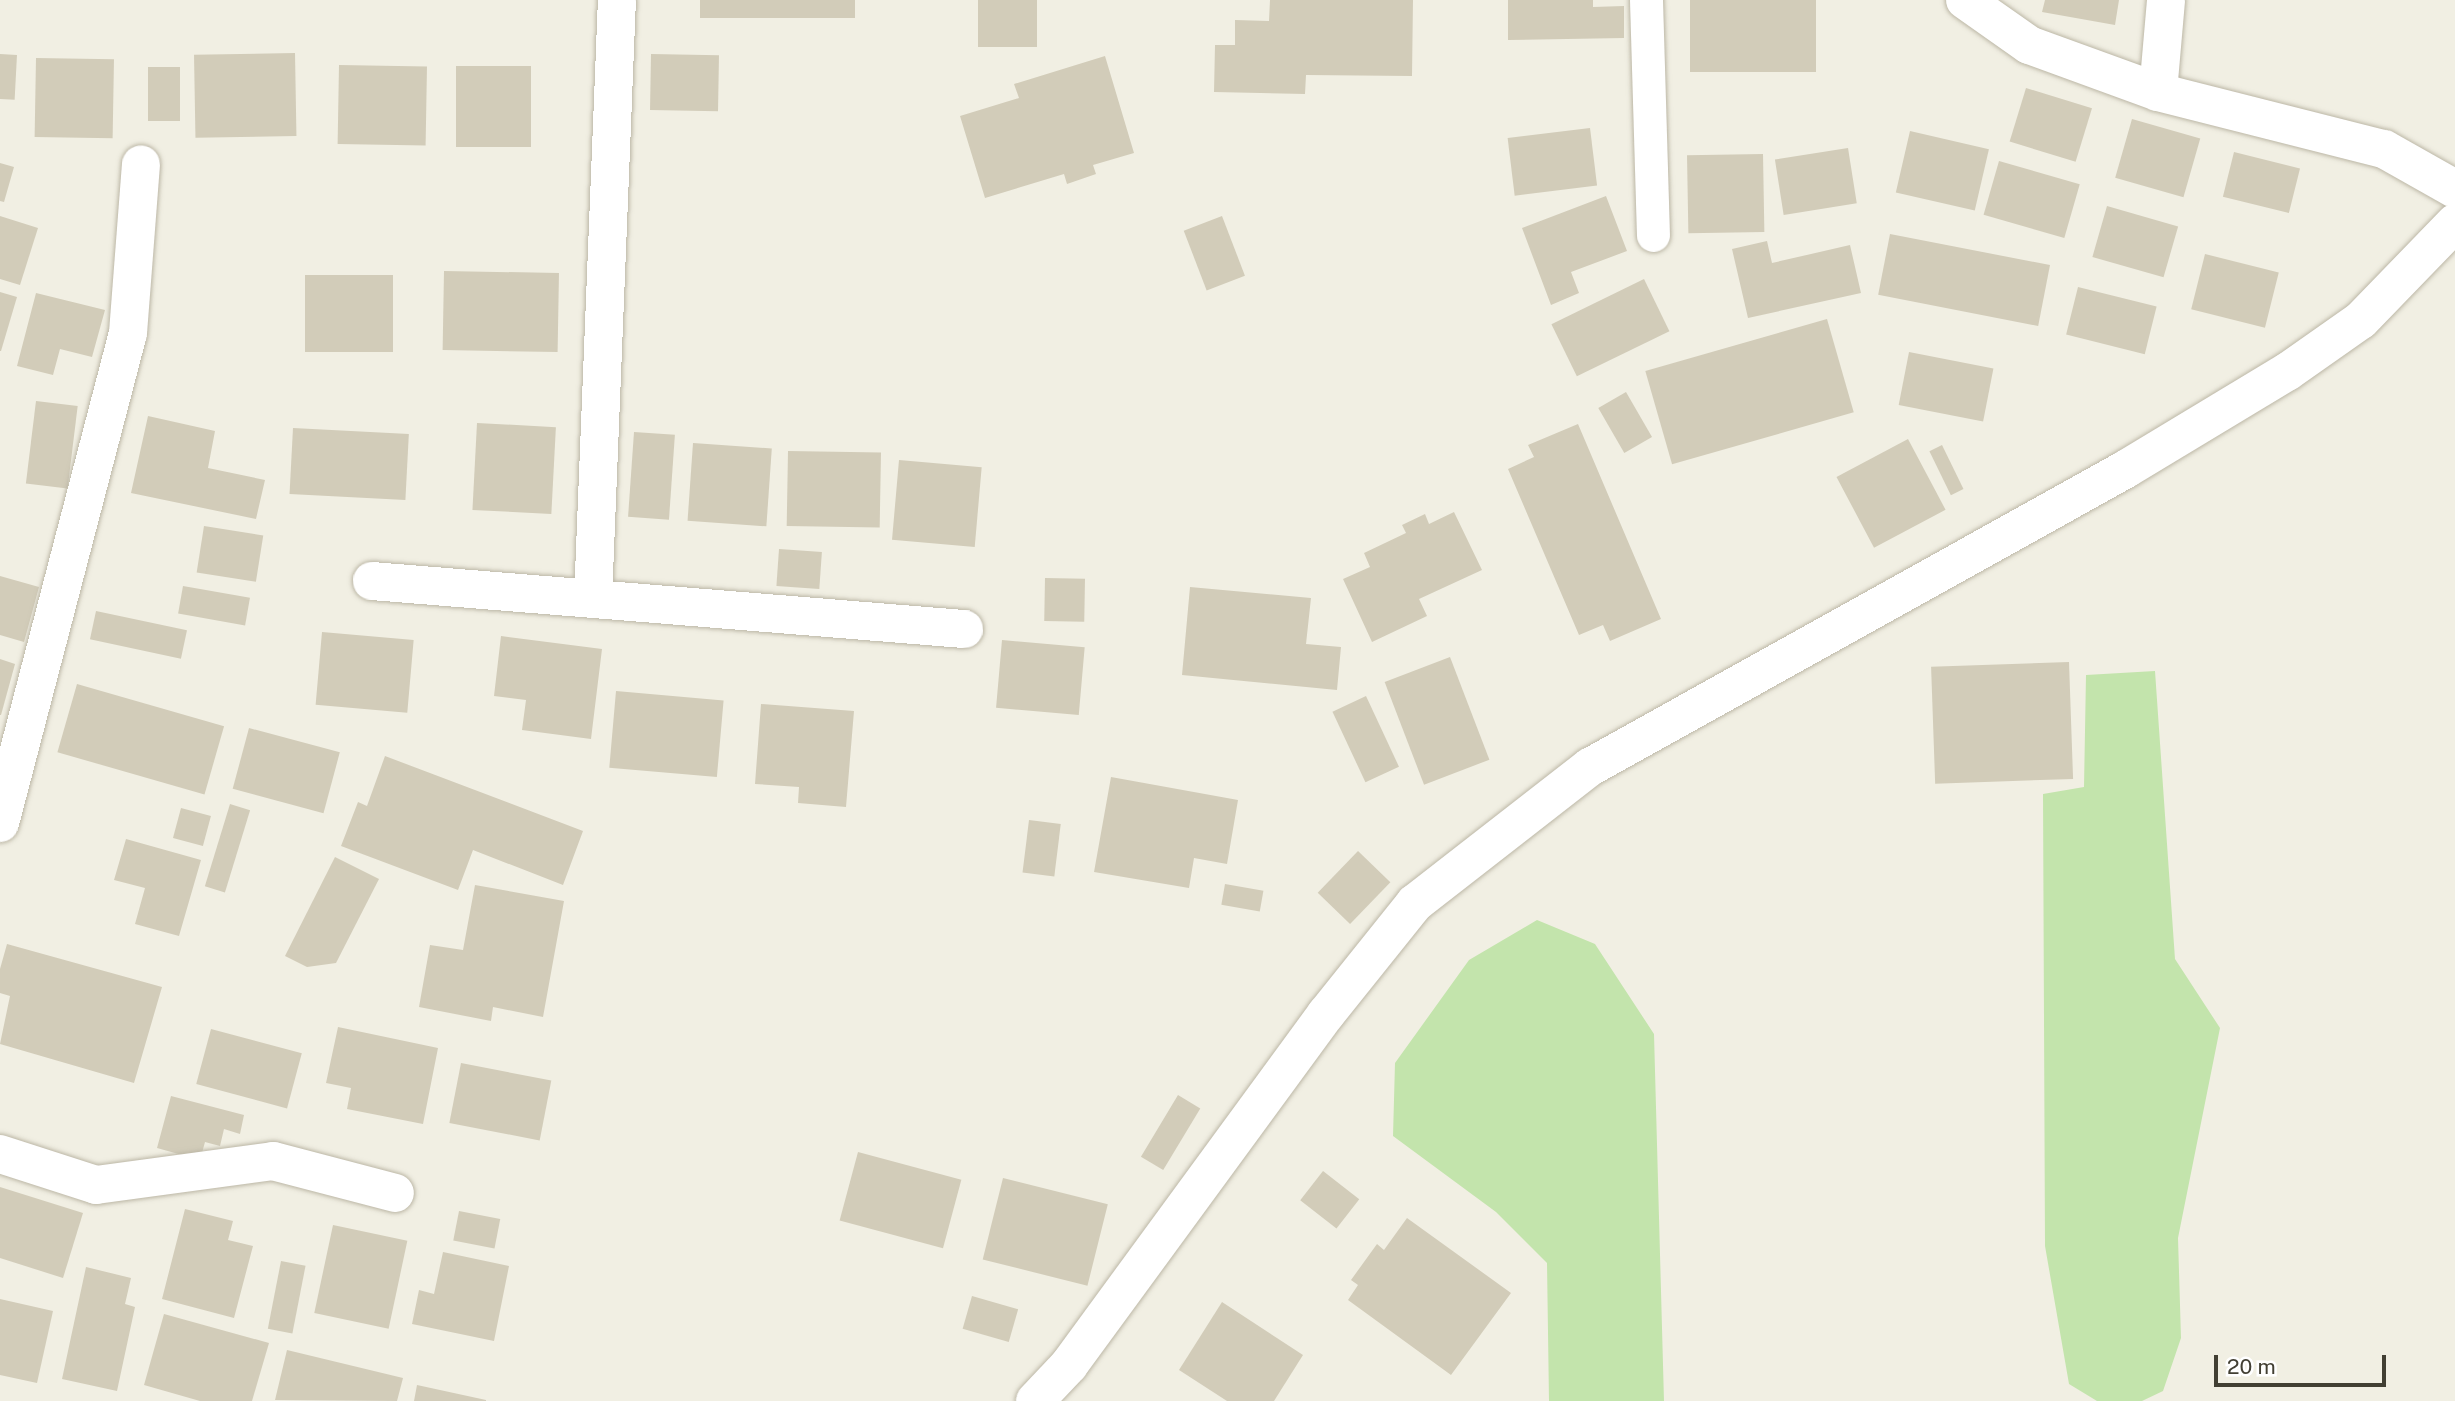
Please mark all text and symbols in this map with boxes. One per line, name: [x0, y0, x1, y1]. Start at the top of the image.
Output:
scale bar: [2217, 1342, 2388, 1386]
text: 20 m: [2227, 1354, 2276, 1379]

